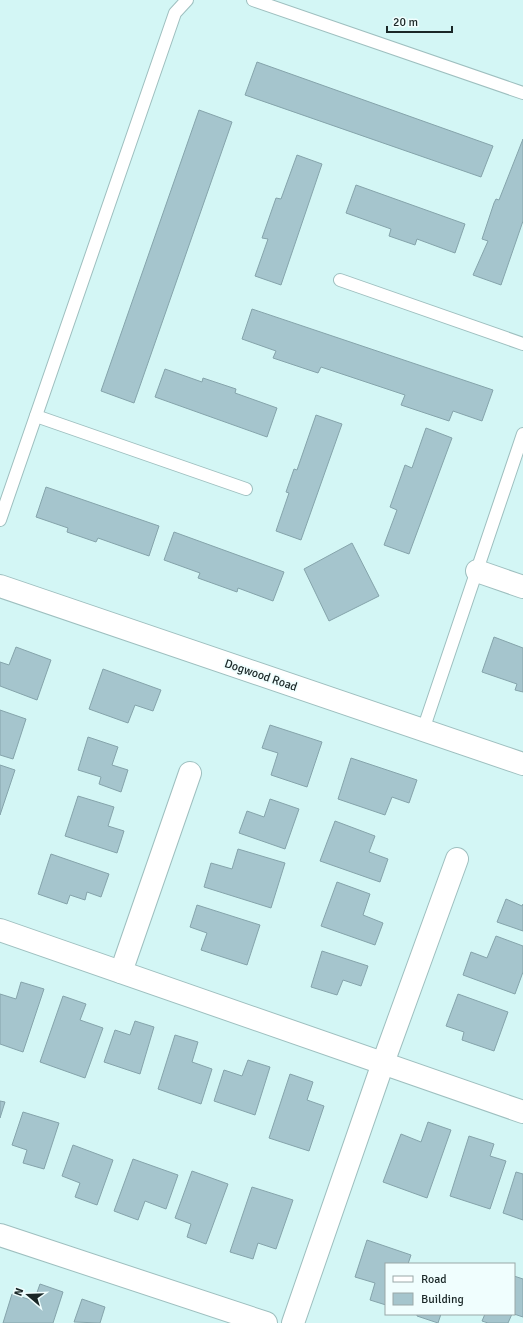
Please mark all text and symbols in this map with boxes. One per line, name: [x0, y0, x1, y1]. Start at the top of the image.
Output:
scale bar: [387, 8, 452, 34]
text: 20 m: [393, 15, 418, 30]
street label: Dogwood Road: [222, 656, 299, 695]
legend: [385, 1263, 515, 1315]
text: Road: [421, 1272, 447, 1287]
north arrow: [8, 1275, 48, 1315]
text: N: [12, 1286, 26, 1298]
text: Building: [421, 1292, 464, 1307]

